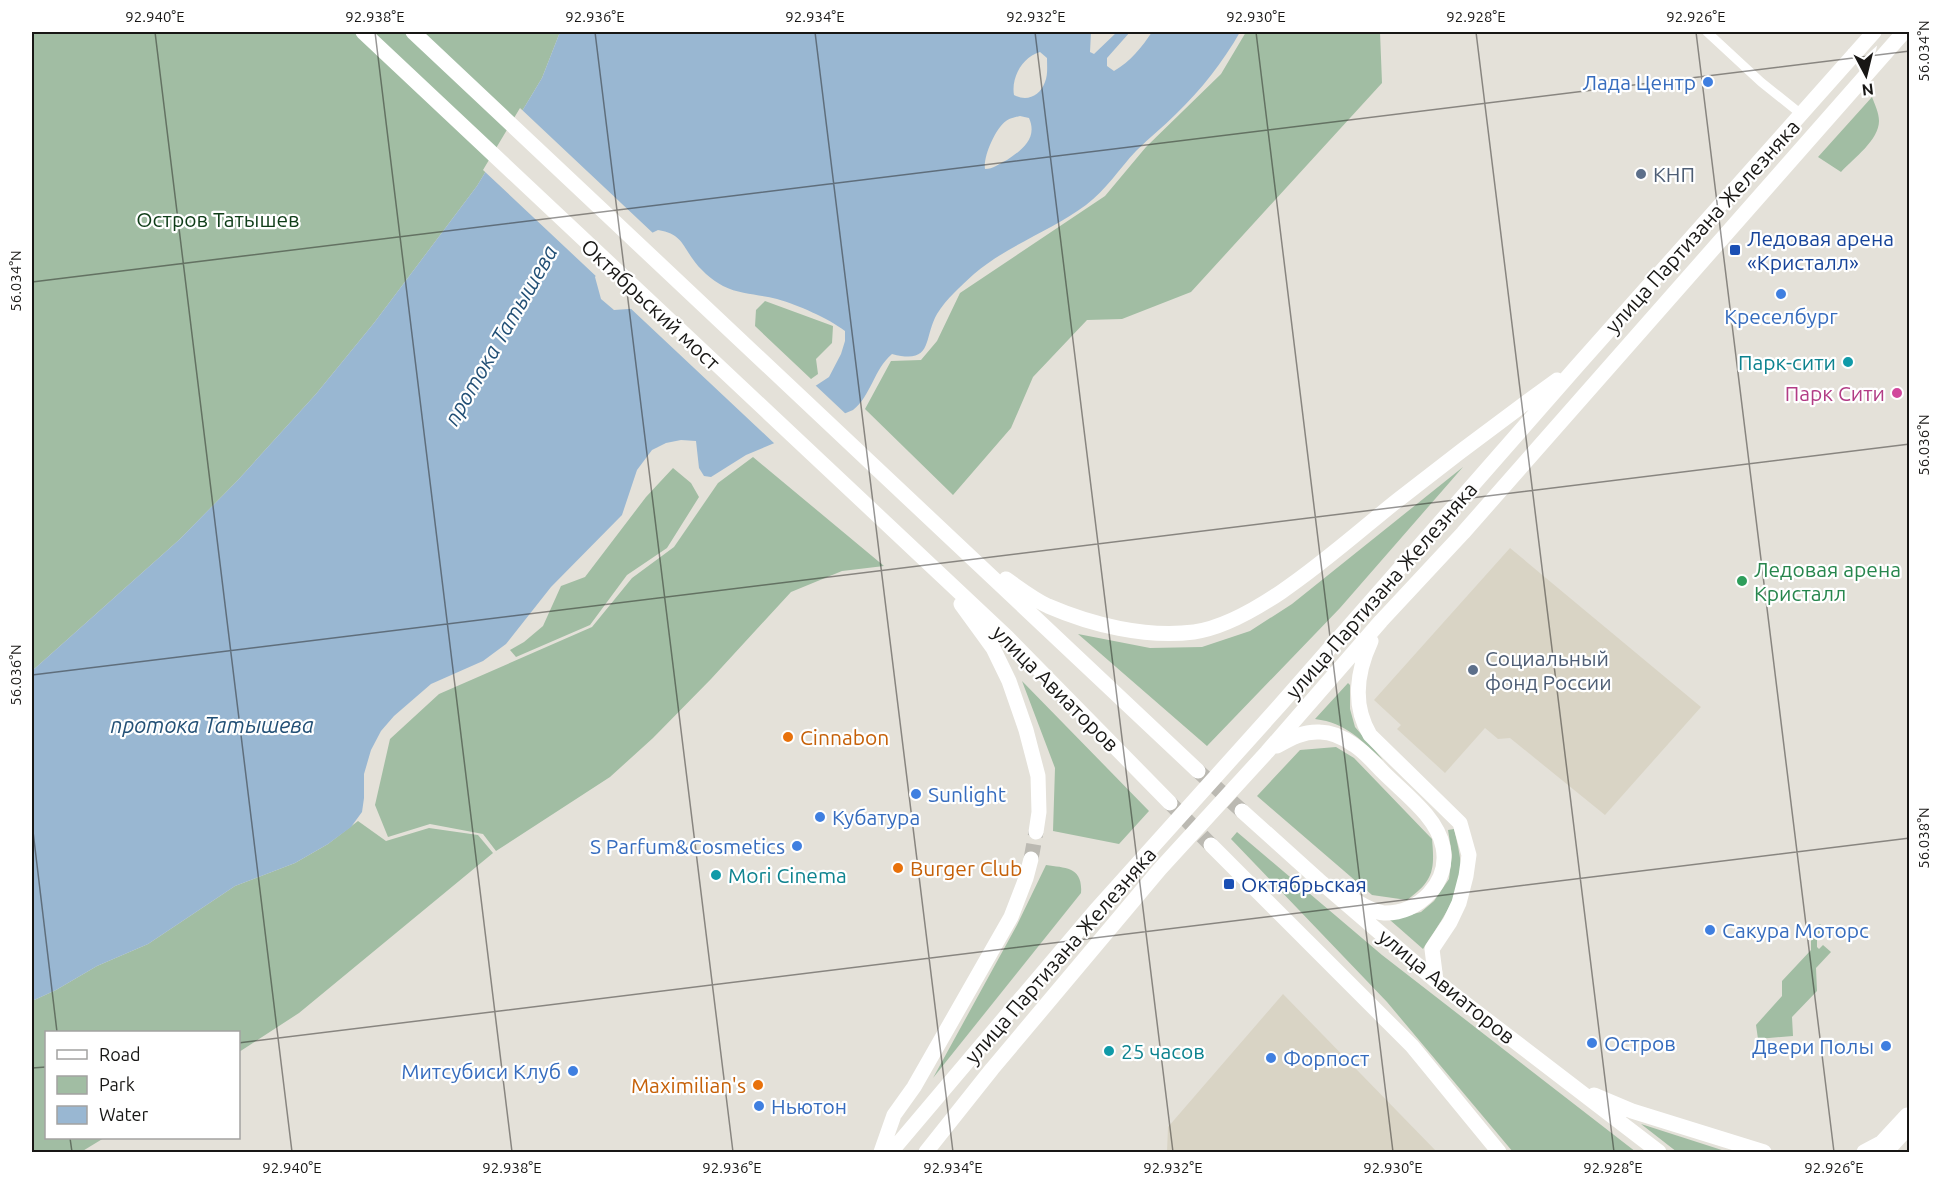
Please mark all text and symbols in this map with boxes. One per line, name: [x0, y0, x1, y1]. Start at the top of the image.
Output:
text: 92.940°E: [125, 8, 185, 25]
text: 92.938°E: [345, 8, 405, 25]
text: 92.936°E: [565, 8, 625, 25]
text: 92.934°E: [785, 8, 845, 25]
text: 92.932°E: [1006, 8, 1066, 25]
text: 92.930°E: [1226, 8, 1286, 25]
text: 92.928°E: [1446, 8, 1506, 25]
text: 92.926°E: [1666, 8, 1726, 25]
text: 56.034°N: [1915, 20, 1932, 82]
north arrow: [1836, 45, 1896, 105]
place label: Лада Центр: [1583, 70, 1696, 94]
marker: Лада Центр: [1701, 75, 1715, 89]
text: N: [1861, 80, 1875, 100]
street label: улица Партизана Железняка: [1600, 114, 1804, 338]
place label: КНП: [1653, 162, 1695, 186]
marker: КНП: [1634, 167, 1648, 181]
park label: Остров Татышев: [136, 207, 300, 231]
place label: Ледовая арена «Кристалл»: [1747, 226, 1894, 274]
street label: Октябрьский мост: [577, 234, 726, 375]
water label: протока Татышева: [438, 240, 562, 429]
marker: Ледовая арена «Кристалл»: [1728, 243, 1742, 257]
text: 56.034°N: [7, 250, 24, 312]
marker: Креселбург: [1774, 287, 1788, 301]
place label: Креселбург: [1724, 304, 1838, 328]
place label: Парк-сити: [1738, 350, 1836, 374]
marker: Парк-сити: [1841, 355, 1855, 369]
place label: Парк Сити: [1785, 381, 1885, 405]
marker: Парк Сити: [1890, 386, 1904, 400]
text: 56.036°N: [1915, 414, 1932, 476]
street label: улица Партизана Железняка: [1280, 477, 1482, 703]
place label: Ледовая арена Кристалл: [1754, 557, 1901, 605]
marker: Ледовая арена Кристалл: [1735, 574, 1749, 588]
street label: улица Авиаторов: [988, 620, 1124, 756]
text: 56.036°N: [7, 644, 24, 706]
place label: Социальный фонд России: [1485, 646, 1612, 694]
marker: Социальный фонд России: [1466, 663, 1480, 677]
water label: протока Татышева: [110, 712, 314, 737]
place label: Cinnabon: [800, 725, 889, 749]
marker: Cinnabon: [781, 730, 795, 744]
place label: Sunlight: [928, 782, 1006, 806]
marker: Sunlight: [909, 787, 923, 801]
place label: Кубатура: [832, 805, 920, 829]
text: 56.038°N: [1915, 807, 1932, 869]
marker: Кубатура: [813, 810, 827, 824]
place label: S Parfum&Cosmetics: [590, 834, 785, 858]
marker: S Parfum&Cosmetics: [790, 839, 804, 853]
street label: улица Партизана Железняка: [959, 842, 1161, 1068]
place label: Burger Club: [910, 856, 1022, 880]
marker: Burger Club: [891, 861, 905, 875]
place label: Mori Cinema: [728, 863, 847, 887]
marker: Mori Cinema: [709, 868, 723, 882]
place label: Октябрьская: [1241, 872, 1367, 896]
marker: Октябрьская: [1222, 877, 1236, 891]
place label: Сакура Моторс: [1722, 918, 1869, 942]
marker: Сакура Моторс: [1703, 923, 1717, 937]
street label: улица Авиаторов: [1374, 924, 1520, 1048]
legend: [45, 1031, 240, 1139]
place label: Остров: [1604, 1031, 1676, 1055]
place label: Двери Полы: [1752, 1034, 1874, 1058]
marker: Остров: [1585, 1036, 1599, 1050]
place label: 25 часов: [1121, 1039, 1205, 1063]
marker: Двери Полы: [1879, 1039, 1893, 1053]
text: Road: [99, 1044, 141, 1064]
marker: 25 часов: [1102, 1044, 1116, 1058]
place label: Форпост: [1283, 1046, 1370, 1070]
marker: Форпост: [1264, 1051, 1278, 1065]
place label: Митсубиси Клуб: [401, 1059, 561, 1083]
marker: Митсубиси Клуб: [566, 1064, 580, 1078]
place label: Maximilian's: [631, 1073, 746, 1097]
text: Park: [99, 1074, 135, 1094]
marker: Maximilian's: [751, 1078, 765, 1092]
place label: Ньютон: [771, 1094, 847, 1118]
marker: Ньютон: [752, 1099, 766, 1113]
text: Water: [99, 1104, 149, 1124]
text: 92.940°E: [262, 1159, 322, 1176]
text: 92.938°E: [482, 1159, 542, 1176]
text: 92.936°E: [702, 1159, 762, 1176]
text: 92.934°E: [923, 1159, 983, 1176]
text: 92.932°E: [1143, 1159, 1203, 1176]
text: 92.930°E: [1363, 1159, 1423, 1176]
text: 92.928°E: [1583, 1159, 1643, 1176]
text: 92.926°E: [1804, 1159, 1864, 1176]

